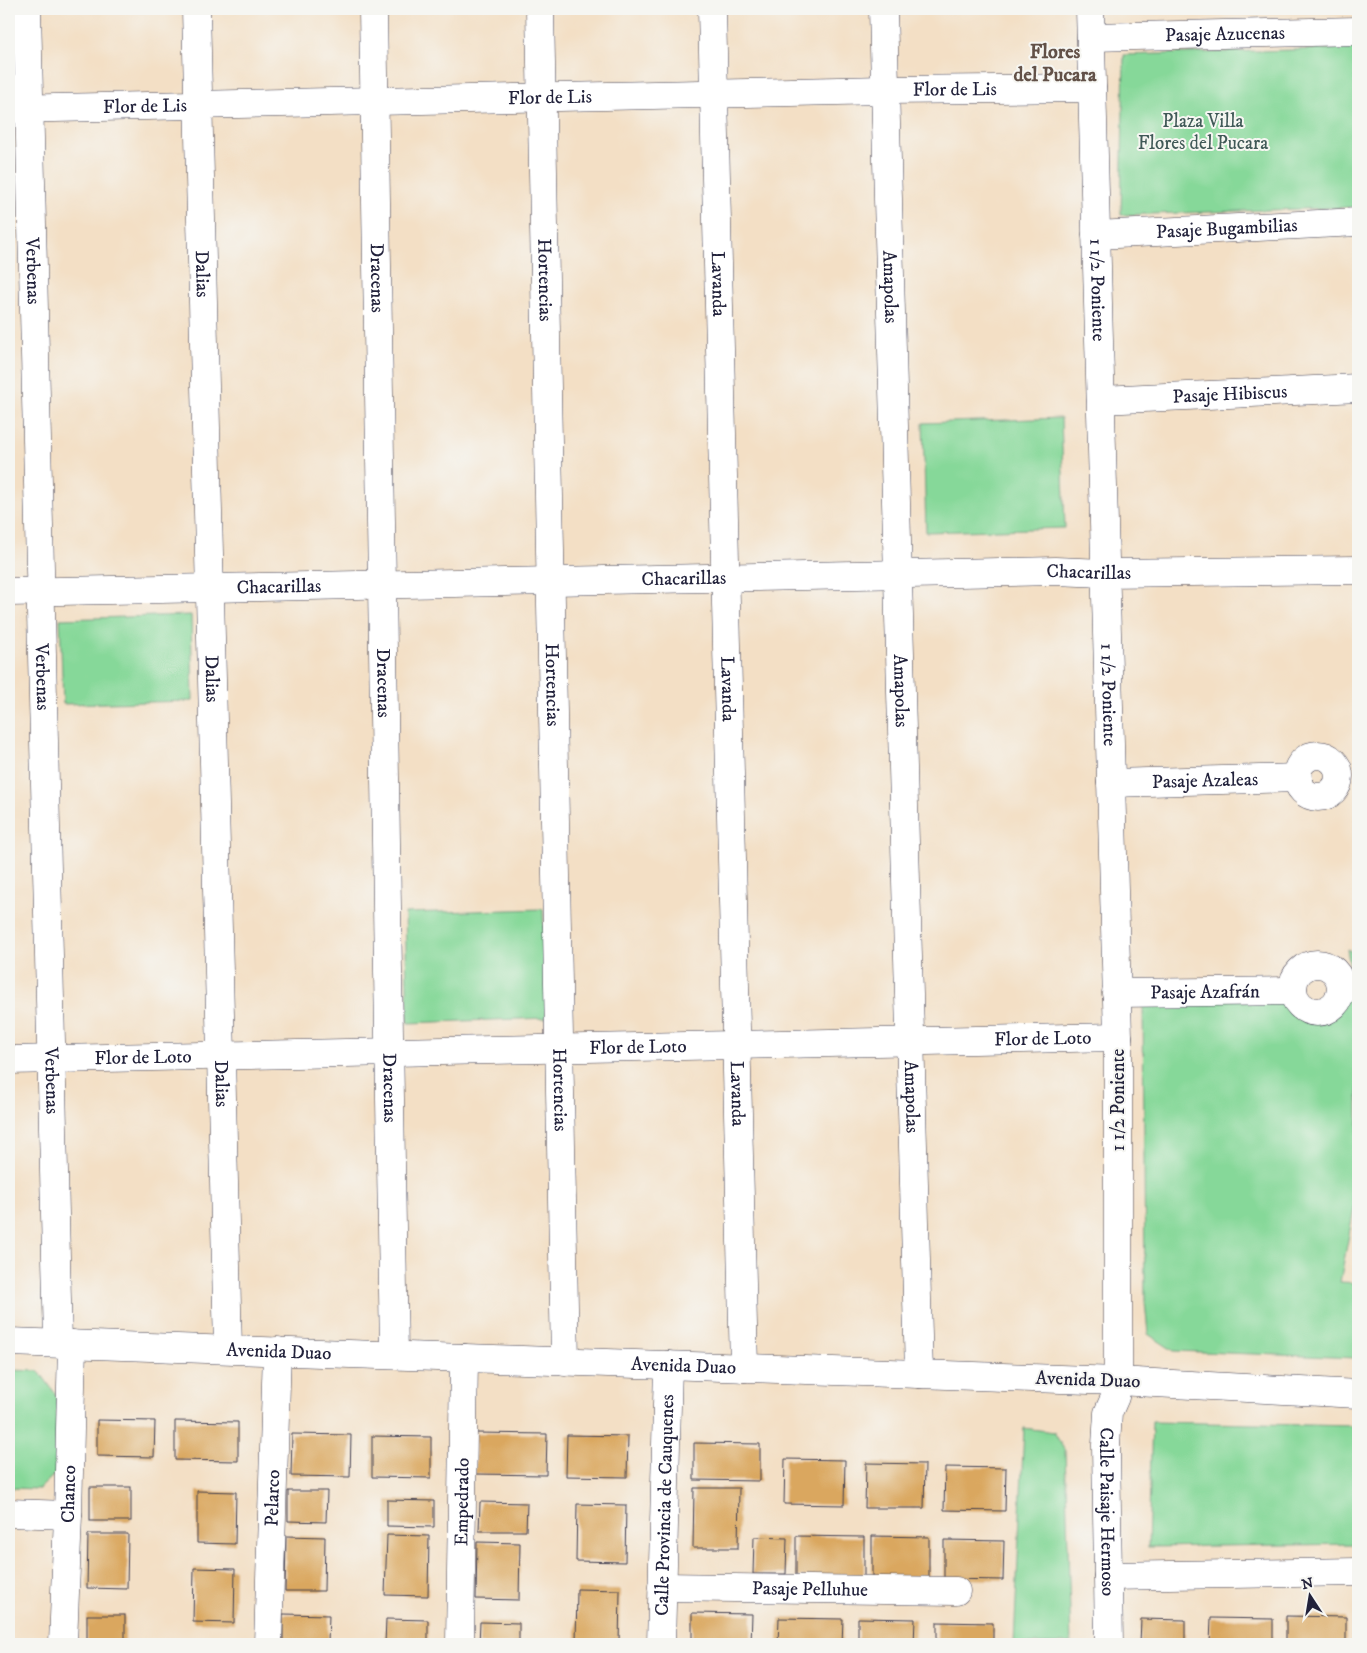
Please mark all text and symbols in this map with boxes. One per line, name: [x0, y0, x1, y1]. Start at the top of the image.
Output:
street label: Pasaje Azucenas: [1165, 21, 1285, 47]
district label: Flores del Pucara: [1014, 40, 1097, 88]
street label: Flor de Lis: [913, 77, 997, 101]
street label: Flor de Lis: [508, 85, 592, 110]
street label: Flor de Lis: [103, 94, 187, 118]
park label: Plaza Villa Flores del Pucara: [1138, 110, 1268, 155]
street label: Pasaje Bugambilias: [1155, 214, 1298, 244]
street label: Verbenas: [21, 236, 45, 305]
street label: Hortencias: [533, 238, 557, 322]
street label: 1 1/2 Poniente: [1085, 238, 1111, 342]
street label: Dracenas: [365, 243, 389, 313]
street label: Dalias: [190, 250, 214, 298]
street label: Amapolas: [878, 250, 903, 324]
street label: Lavanda: [706, 251, 731, 317]
street label: Pasaje Hibiscus: [1172, 380, 1288, 408]
street label: Chacarillas: [1046, 559, 1131, 585]
street label: Chacarillas: [641, 566, 726, 591]
street label: Chacarillas: [236, 574, 322, 599]
street label: Verbenas: [30, 642, 55, 711]
street label: Hortencias: [540, 643, 565, 727]
street label: 1 1/2 Poniente: [1096, 643, 1122, 747]
street label: Dracenas: [371, 648, 396, 718]
street label: Amapolas: [889, 654, 913, 728]
street label: Dalias: [200, 655, 224, 703]
street label: Lavanda: [716, 656, 740, 722]
street label: Pasaje Azaleas: [1151, 768, 1258, 793]
street label: Pasaje Azafrán: [1150, 980, 1260, 1004]
street label: Flor de Loto: [994, 1026, 1092, 1051]
street label: Flor de Loto: [589, 1034, 687, 1059]
street label: Flor de Loto: [94, 1045, 192, 1070]
street label: Verbenas: [40, 1046, 64, 1115]
street label: Hortencias: [548, 1048, 572, 1132]
street label: 1 1/2 Poniente: [1107, 1048, 1130, 1152]
street label: Dracenas: [378, 1053, 402, 1123]
street label: Dalias: [210, 1060, 234, 1108]
street label: Amapolas: [899, 1060, 924, 1134]
street label: Lavanda: [725, 1061, 750, 1127]
street label: Avenida Duao: [226, 1338, 332, 1365]
street label: Avenida Duao: [631, 1352, 737, 1379]
street label: Avenida Duao: [1035, 1367, 1141, 1393]
street label: Calle Provincia de Cauquenes: [650, 1394, 679, 1616]
street label: Calle Paisaje Hermoso: [1094, 1427, 1120, 1596]
street label: Empedrado: [450, 1458, 474, 1546]
street label: Chanco: [56, 1465, 81, 1524]
street label: Pelarco: [260, 1469, 285, 1527]
north arrow: [1284, 1570, 1334, 1620]
text: N: [1300, 1574, 1315, 1594]
street label: Pasaje Pelluhue: [752, 1577, 868, 1601]

